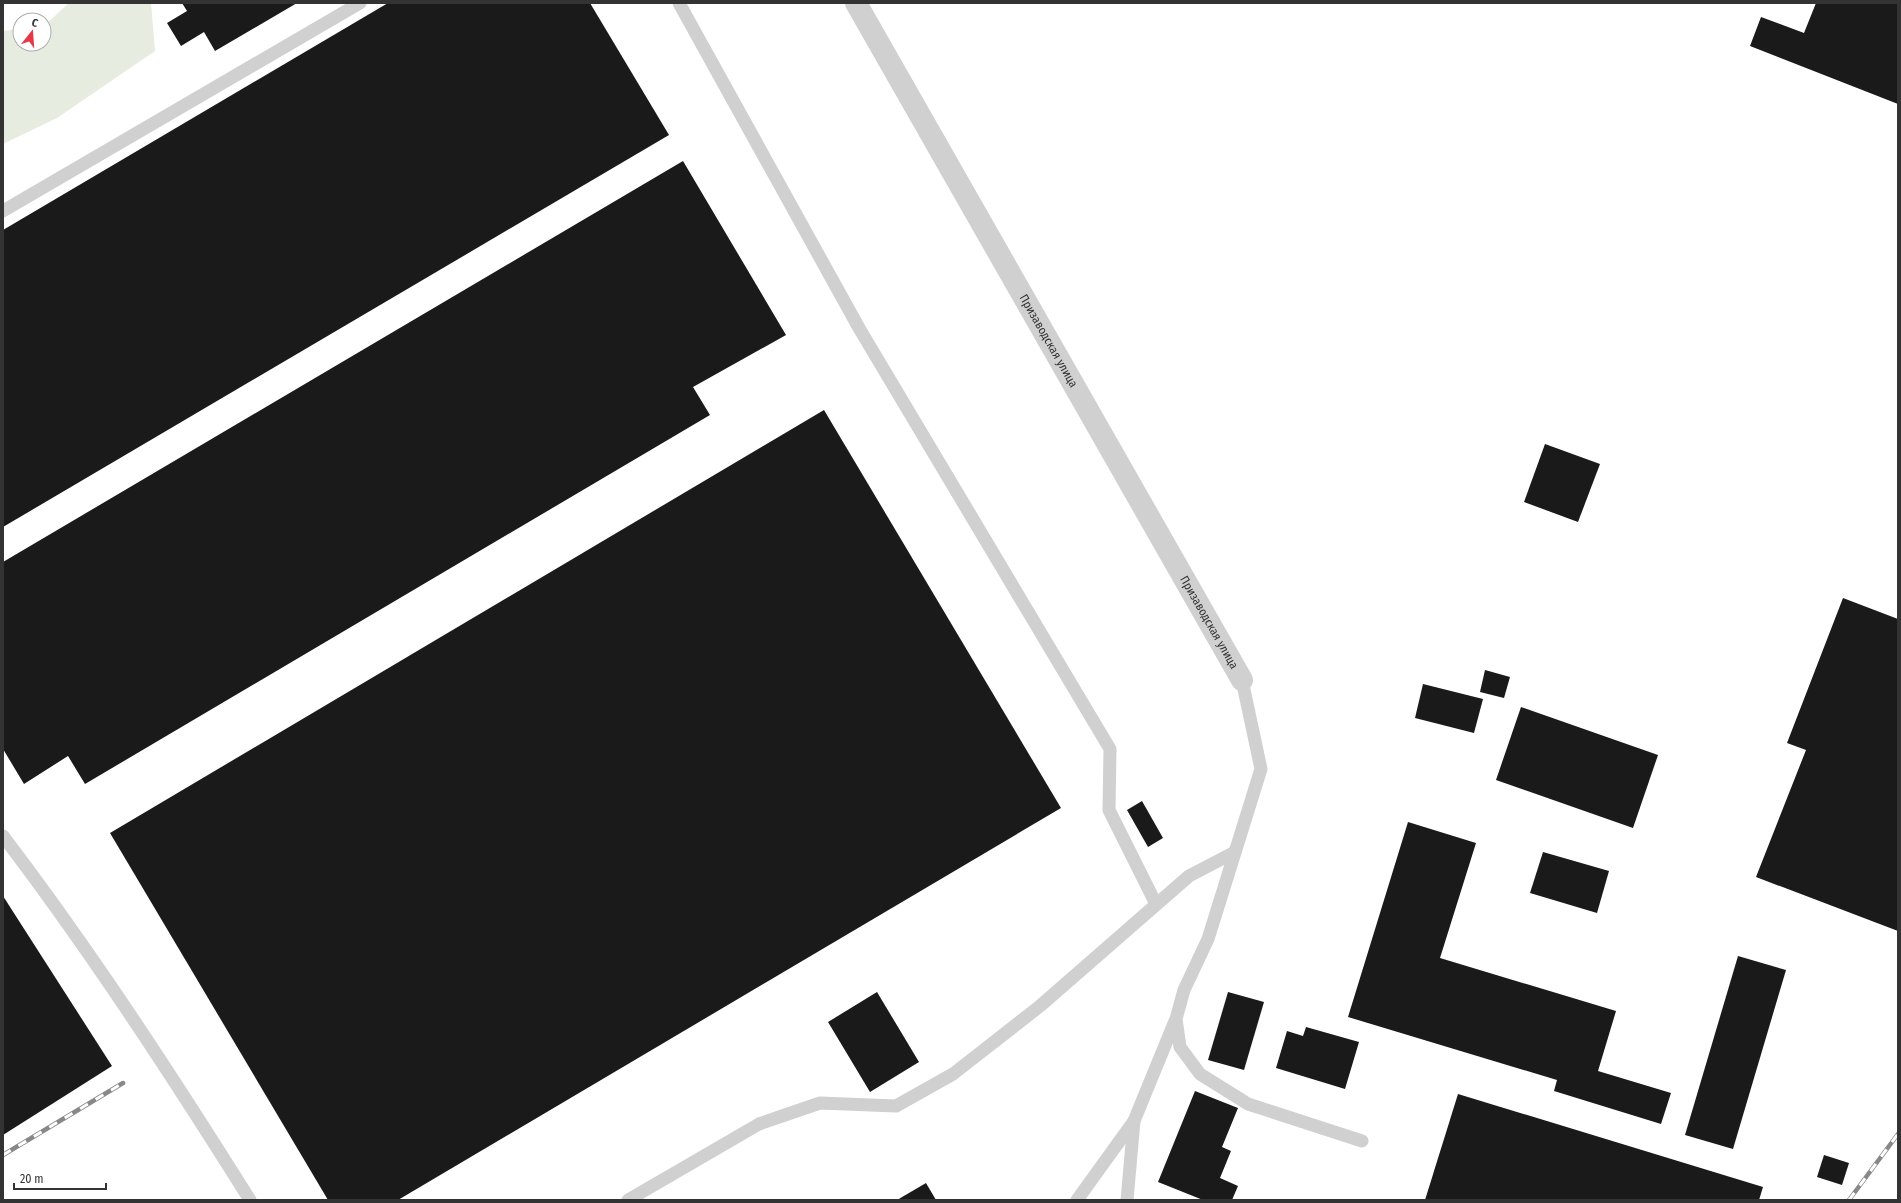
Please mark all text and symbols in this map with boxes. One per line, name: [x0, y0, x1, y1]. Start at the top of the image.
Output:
north arrow: [12, 12, 52, 52]
text: С: [30, 16, 40, 30]
street label: Призаводская улица: [1017, 292, 1081, 390]
street label: Призаводская улица: [1177, 573, 1241, 671]
scale bar: [14, 1165, 106, 1191]
text: 20 m: [20, 1172, 44, 1186]

